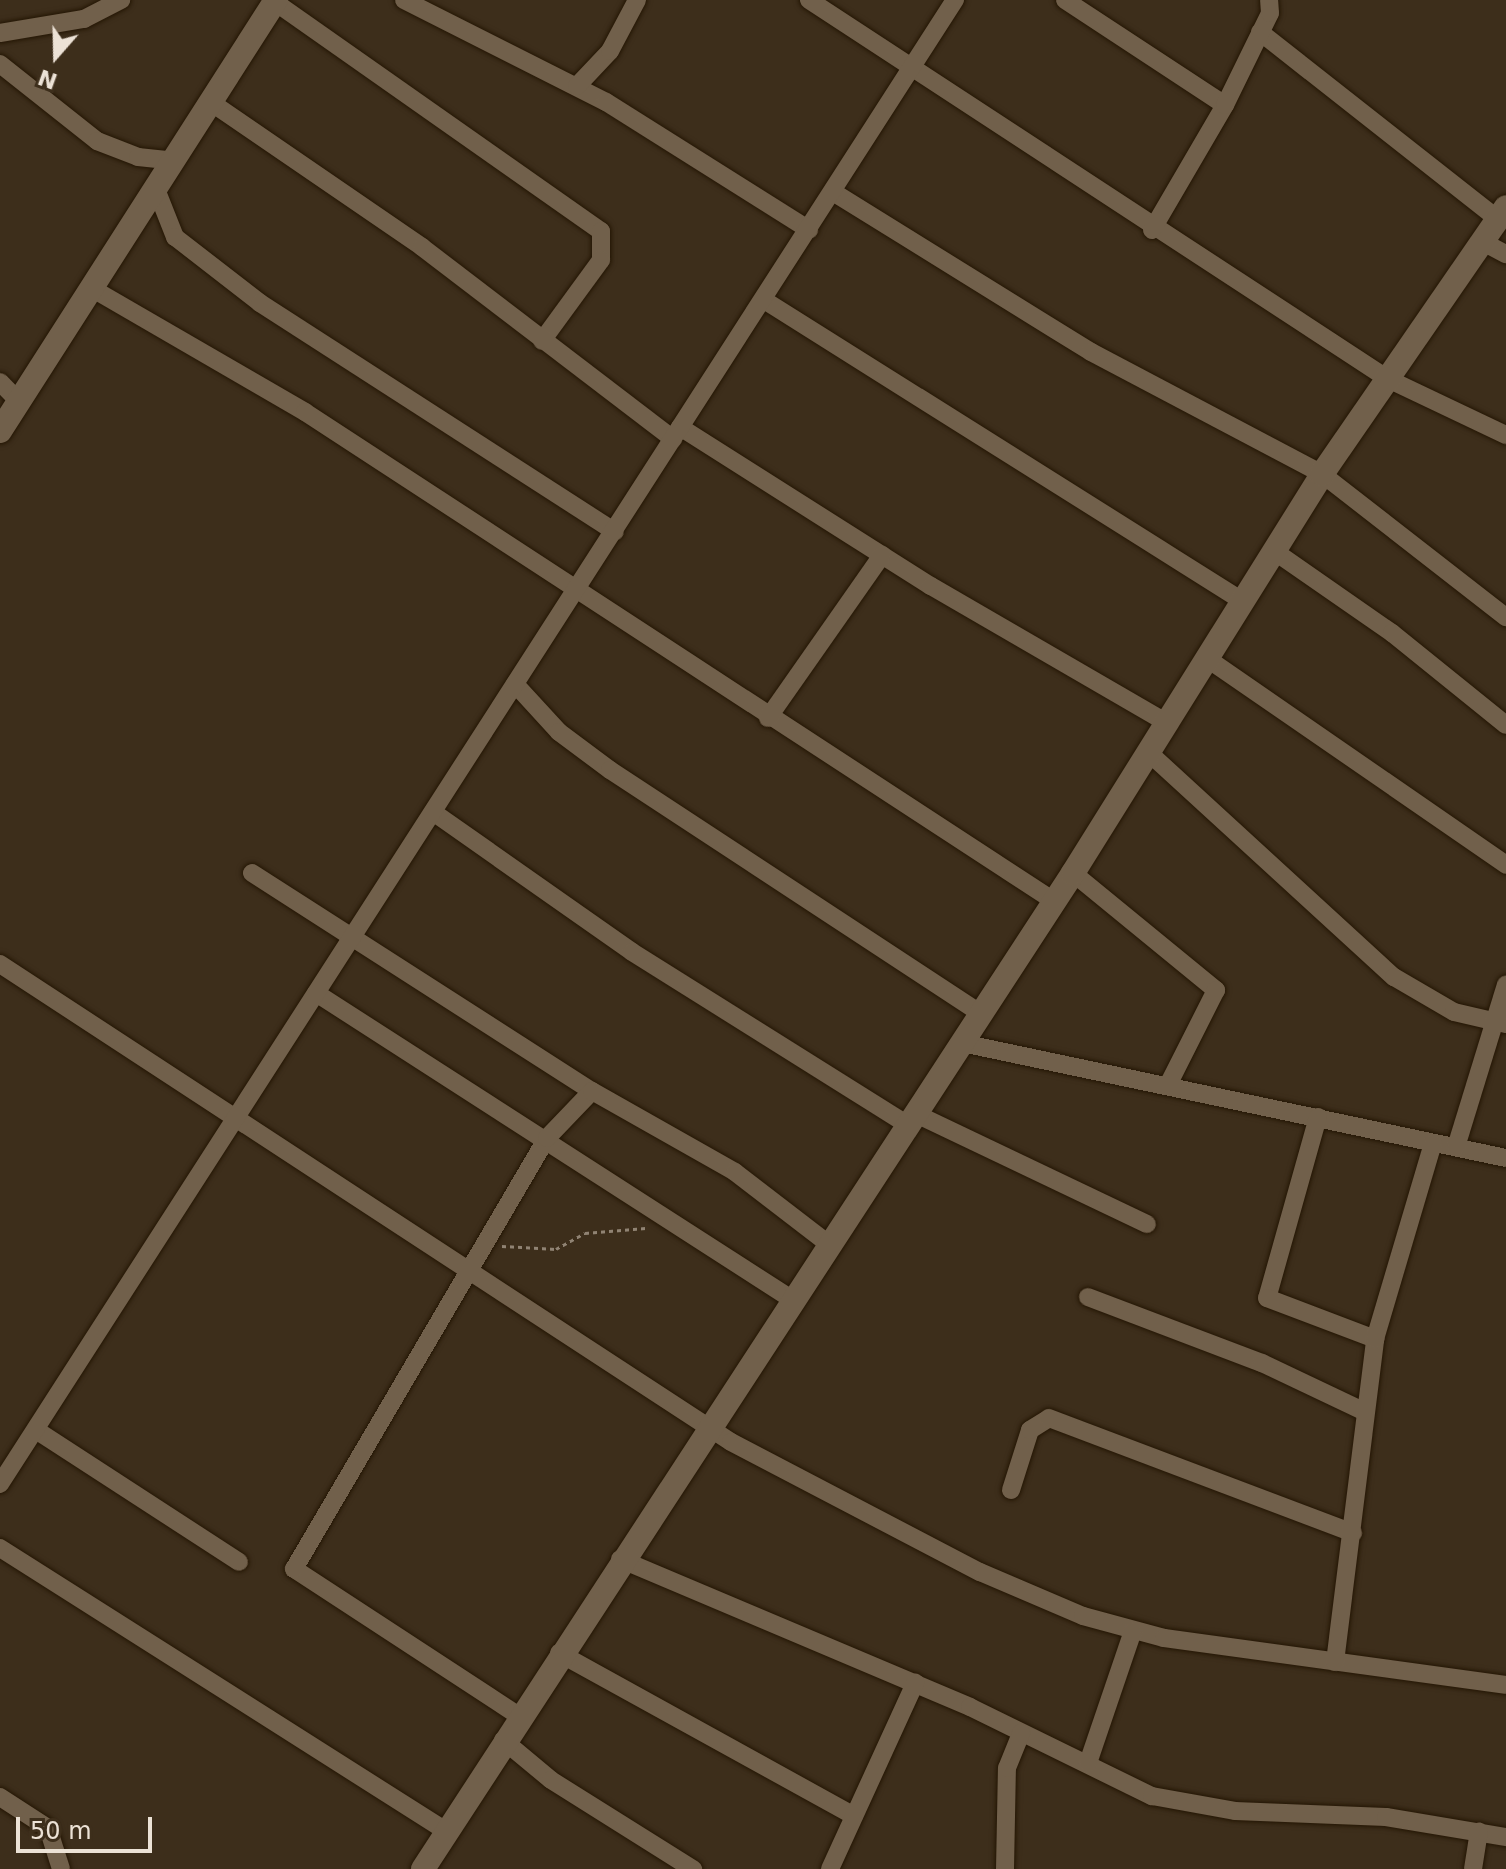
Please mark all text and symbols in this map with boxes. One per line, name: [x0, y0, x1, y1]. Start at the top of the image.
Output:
north arrow: [16, 16, 96, 96]
text: N: [35, 64, 61, 94]
scale bar: [20, 1801, 156, 1851]
text: 50 m: [30, 1817, 92, 1845]

